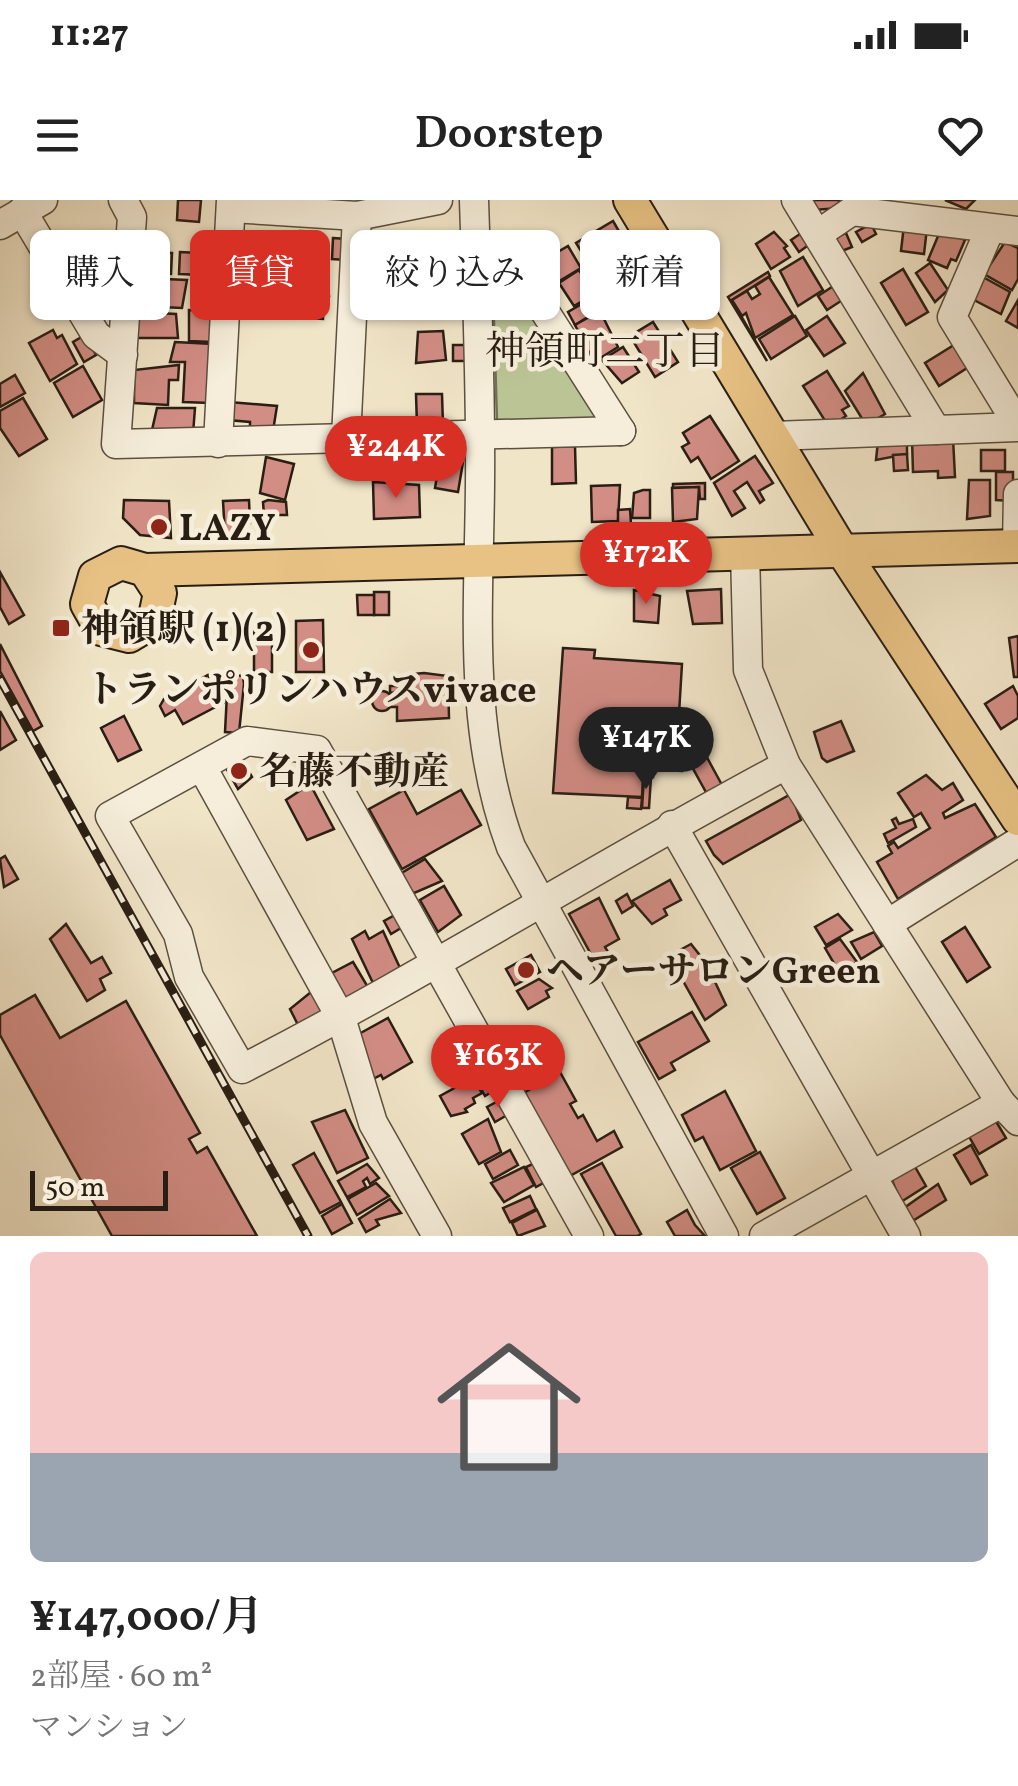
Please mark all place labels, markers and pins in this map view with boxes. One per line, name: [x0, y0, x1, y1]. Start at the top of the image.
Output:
pin: ¥244K: [326, 416, 466, 501]
place label: LAZY: [179, 504, 275, 557]
marker: LAZY: [148, 516, 170, 538]
pin: ¥172K: [576, 522, 716, 607]
place label: 神領駅 (1)(2): [81, 605, 287, 658]
marker: 神領駅 (1)(2): [50, 617, 72, 639]
marker: トランポリンハウスvivace: [300, 639, 322, 661]
place label: トランポリンハウスvivace: [85, 666, 537, 719]
pin: ¥147K: [576, 707, 716, 792]
place label: 名藤不動産: [259, 748, 449, 801]
marker: 名藤不動産: [228, 760, 250, 782]
place label: ヘアーサロンGreen: [546, 947, 881, 1000]
marker: ヘアーサロンGreen: [515, 959, 537, 981]
pin: ¥163K: [428, 1025, 568, 1110]

